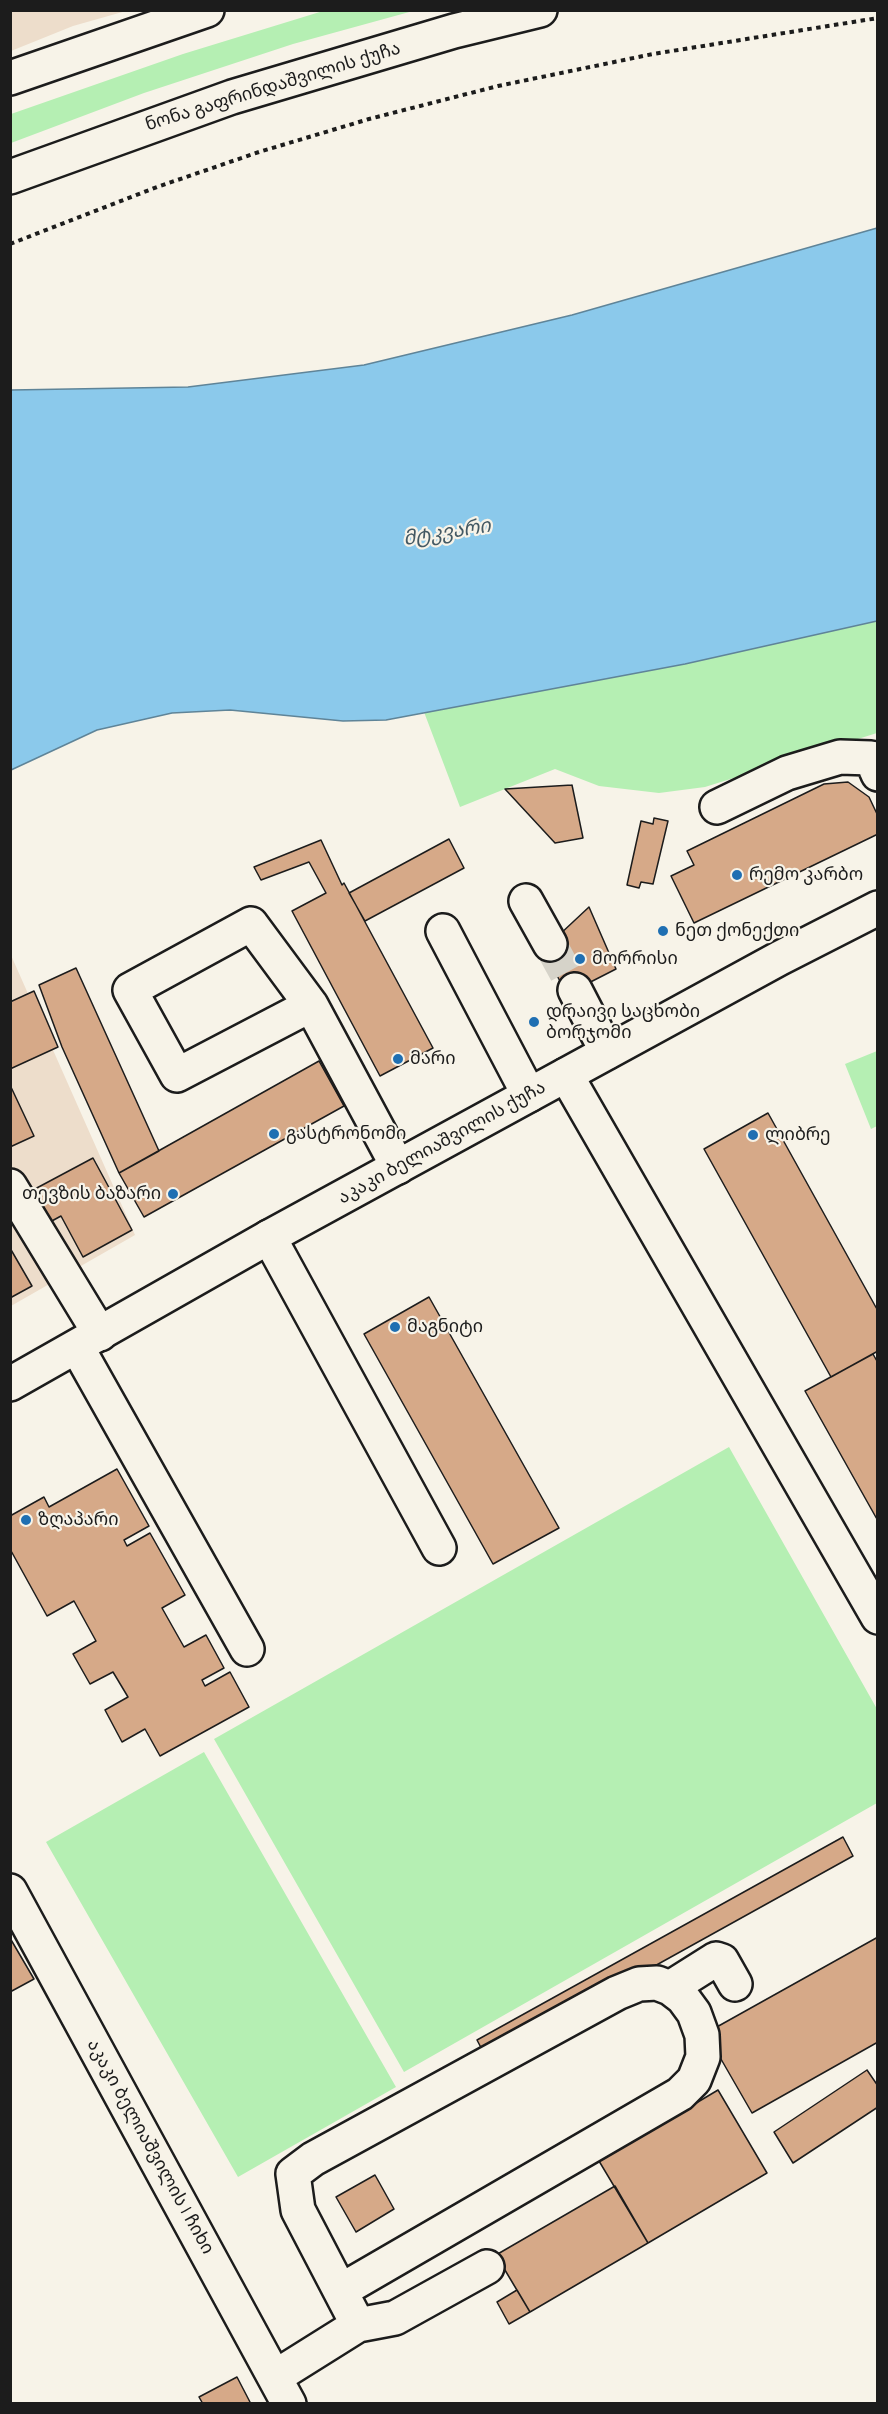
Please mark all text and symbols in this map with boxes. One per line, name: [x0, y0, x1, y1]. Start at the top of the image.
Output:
street label: ნონა გაფრინდაშვილის ქუჩა: [143, 38, 403, 136]
water label: მტკვარი: [402, 514, 492, 552]
place label: რემო კარბო: [749, 864, 863, 886]
marker: რემო კარბო: [730, 868, 744, 882]
place label: ნეთ ქონექთი: [675, 920, 799, 942]
marker: ნეთ ქონექთი: [656, 924, 670, 938]
place label: მორრისი: [592, 948, 678, 970]
marker: მორრისი: [573, 952, 587, 966]
place label: დრაივი საცხობი ბორჯომი: [546, 1001, 700, 1044]
marker: დრაივი საცხობი ბორჯომი: [527, 1015, 541, 1029]
place label: მარი: [410, 1048, 456, 1070]
marker: მარი: [391, 1052, 405, 1066]
street label: აკაკი ბელიაშვილის ქუჩა: [334, 1077, 550, 1209]
place label: გასტრონომი: [286, 1123, 406, 1145]
place label: ლიბრე: [765, 1124, 831, 1146]
marker: გასტრონომი: [267, 1127, 281, 1141]
marker: ლიბრე: [746, 1128, 760, 1142]
place label: თევზის ბაზარი: [22, 1183, 161, 1205]
marker: თევზის ბაზარი: [166, 1187, 180, 1201]
place label: მაგნიტი: [407, 1316, 483, 1338]
marker: მაგნიტი: [388, 1320, 402, 1334]
place label: ზღაპარი: [38, 1509, 119, 1531]
marker: ზღაპარი: [19, 1513, 33, 1527]
street label: აკაკი ბელიაშვილის I ჩიხი: [82, 2036, 218, 2258]

